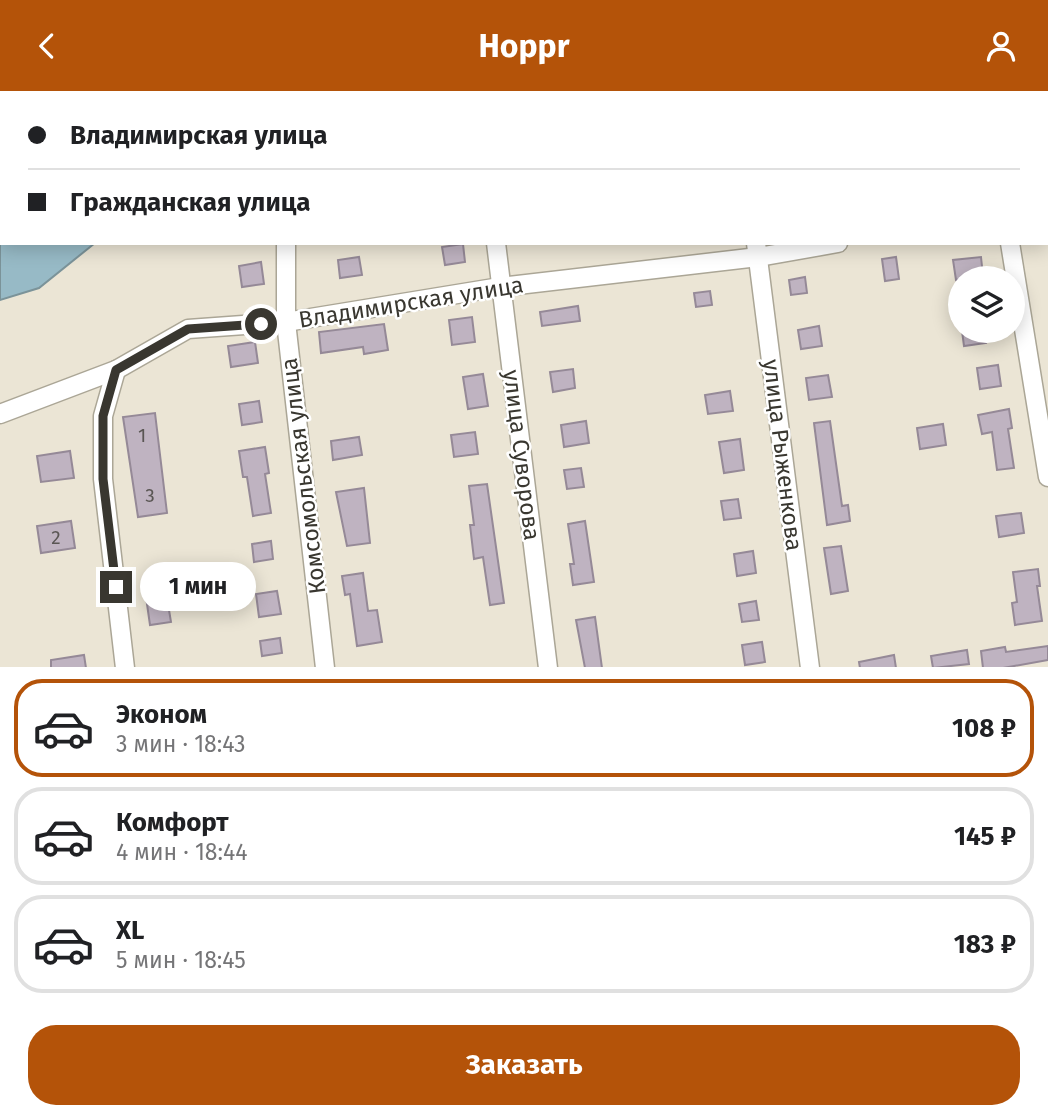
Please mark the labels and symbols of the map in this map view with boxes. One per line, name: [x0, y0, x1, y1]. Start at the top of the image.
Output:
street label: Владимирская улица: [297, 270, 525, 334]
route start: [245, 308, 277, 340]
street label: Комсомольская улица: [275, 356, 331, 596]
street label: улица Рыженкова: [757, 358, 809, 552]
street label: улица Суворова: [498, 368, 546, 542]
house number: 1: [138, 424, 146, 447]
house number: 3: [145, 484, 155, 507]
house number: 2: [51, 526, 61, 549]
callout: 1 мин: [140, 563, 256, 611]
route end: [100, 571, 132, 603]

